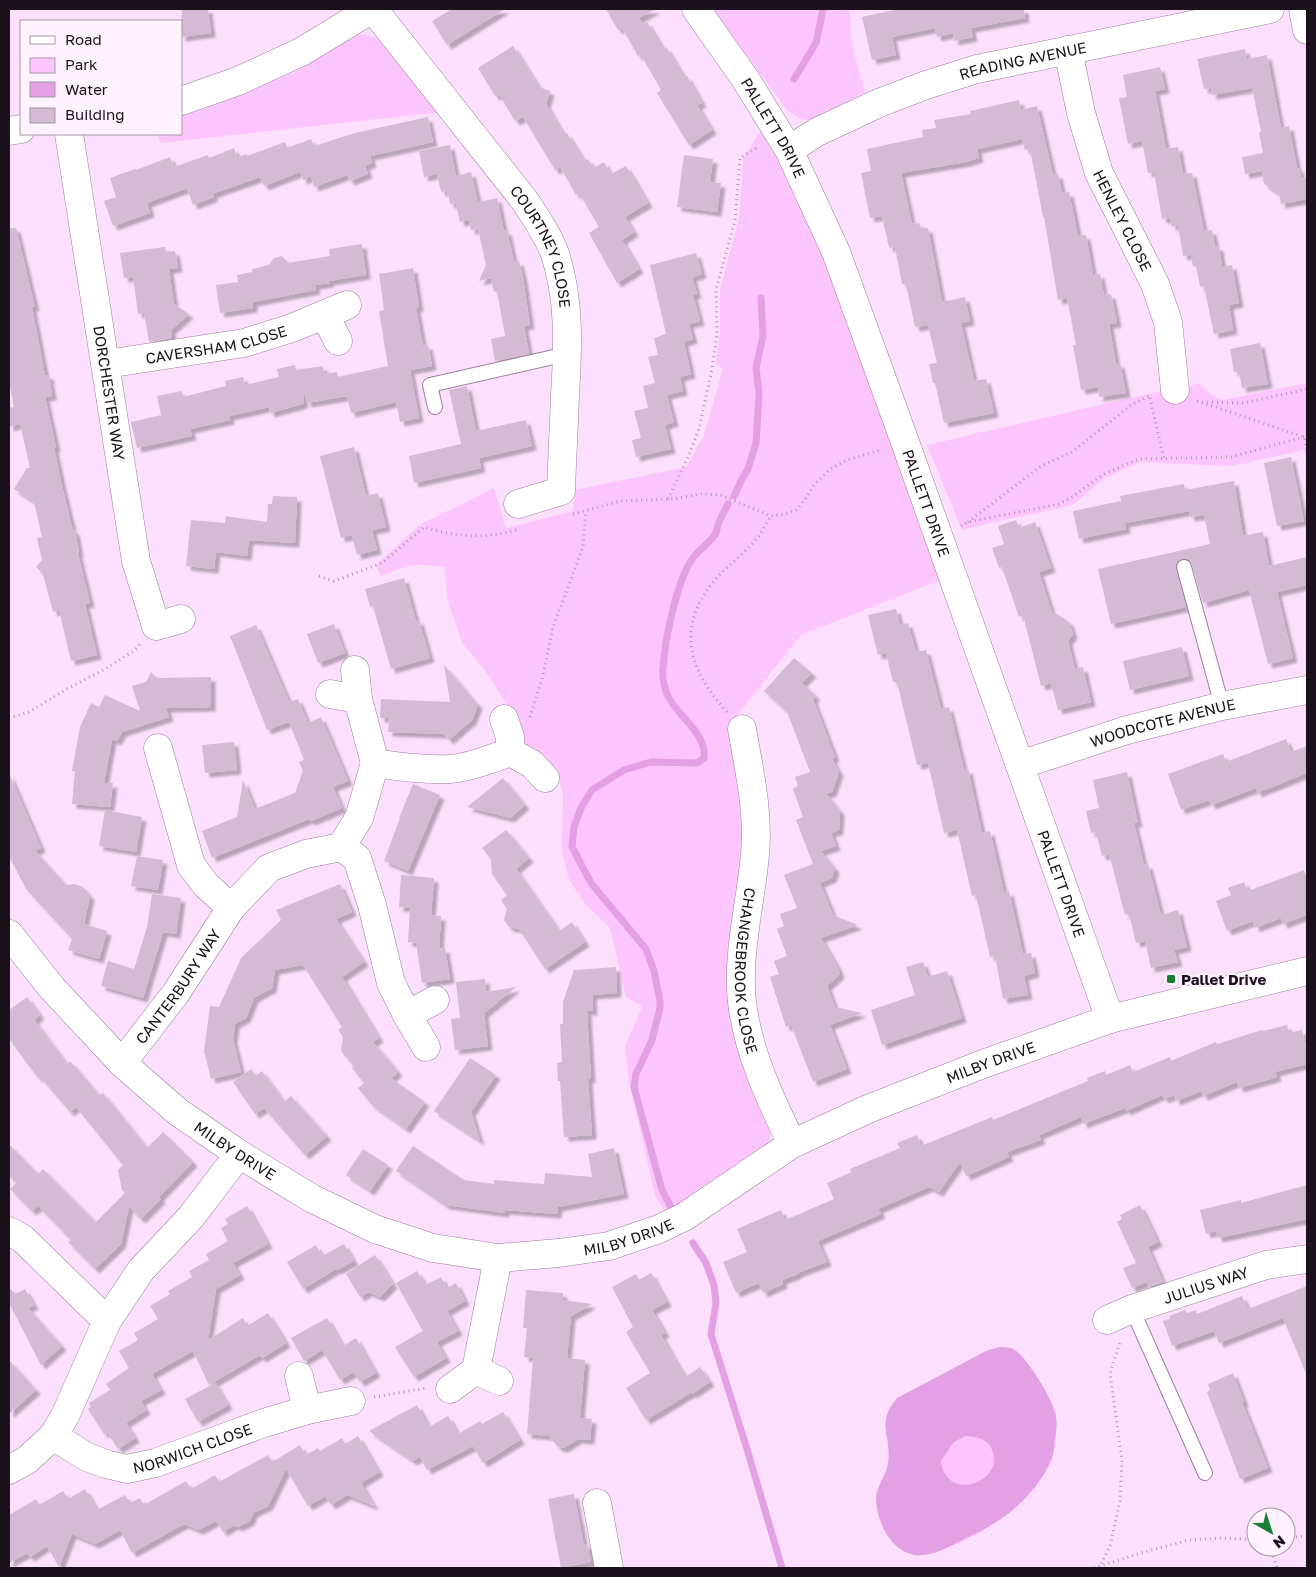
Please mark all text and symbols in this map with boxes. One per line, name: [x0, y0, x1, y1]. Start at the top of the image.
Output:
legend: [20, 20, 182, 135]
text: Road: [65, 30, 102, 48]
street label: READING AVENUE: [957, 38, 1088, 83]
text: Park: [65, 55, 98, 73]
street label: PALLETT DRIVE: [738, 74, 809, 180]
text: Water: [65, 80, 108, 98]
text: Building: [65, 105, 125, 123]
street label: HENLEY CLOSE: [1090, 167, 1156, 274]
street label: COURTNEY CLOSE: [507, 181, 575, 309]
street label: CAVERSHAM CLOSE: [144, 321, 289, 367]
street label: DORCHESTER WAY: [90, 324, 129, 462]
street label: PALLETT DRIVE: [899, 447, 954, 559]
street label: WOODCOTE AVENUE: [1088, 695, 1237, 750]
street label: PALLETT DRIVE: [1035, 827, 1089, 940]
street label: CHANGEBROOK CLOSE: [732, 887, 762, 1056]
street label: CANTERBURY WAY: [131, 925, 224, 1047]
place label: Pallet Drive: [1181, 970, 1266, 988]
marker: Pallet Drive: [1165, 973, 1177, 985]
street label: MILBY DRIVE: [943, 1037, 1038, 1087]
street label: MILBY DRIVE: [191, 1117, 279, 1183]
street label: MILBY DRIVE: [582, 1214, 676, 1259]
street label: JULIUS WAY: [1161, 1262, 1251, 1307]
street label: NORWICH CLOSE: [131, 1419, 254, 1477]
north arrow: [1246, 1507, 1296, 1557]
text: N: [1270, 1533, 1289, 1552]

